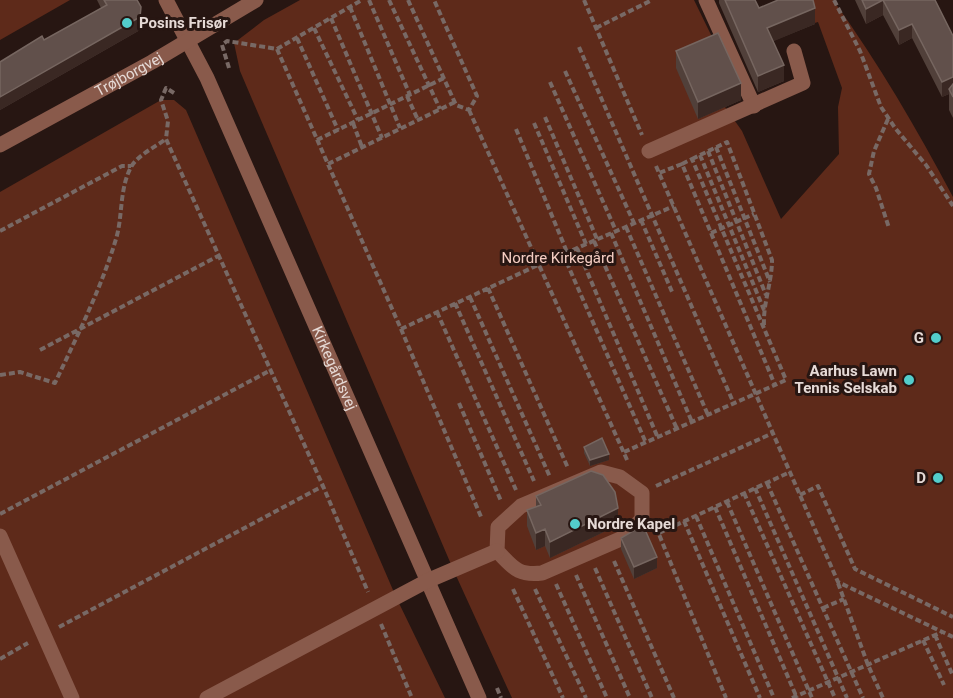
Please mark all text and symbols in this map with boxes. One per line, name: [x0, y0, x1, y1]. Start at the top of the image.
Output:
place label: Posins Frisør: [139, 14, 228, 32]
marker: Posins Frisør: [120, 16, 134, 30]
street label: Trøjborgvej: [92, 49, 166, 100]
park label: Nordre Kirkegård: [502, 249, 614, 267]
street label: Kirkegårdsvej: [308, 323, 361, 413]
place label: G: [914, 329, 924, 347]
marker: G: [929, 331, 943, 345]
place label: Aarhus Lawn Tennis Selskab: [795, 362, 897, 397]
marker: Aarhus Lawn Tennis Selskab: [902, 373, 916, 387]
place label: D: [916, 469, 926, 487]
marker: D: [931, 471, 945, 485]
place label: Nordre Kapel: [587, 515, 675, 533]
marker: Nordre Kapel: [568, 517, 582, 531]

